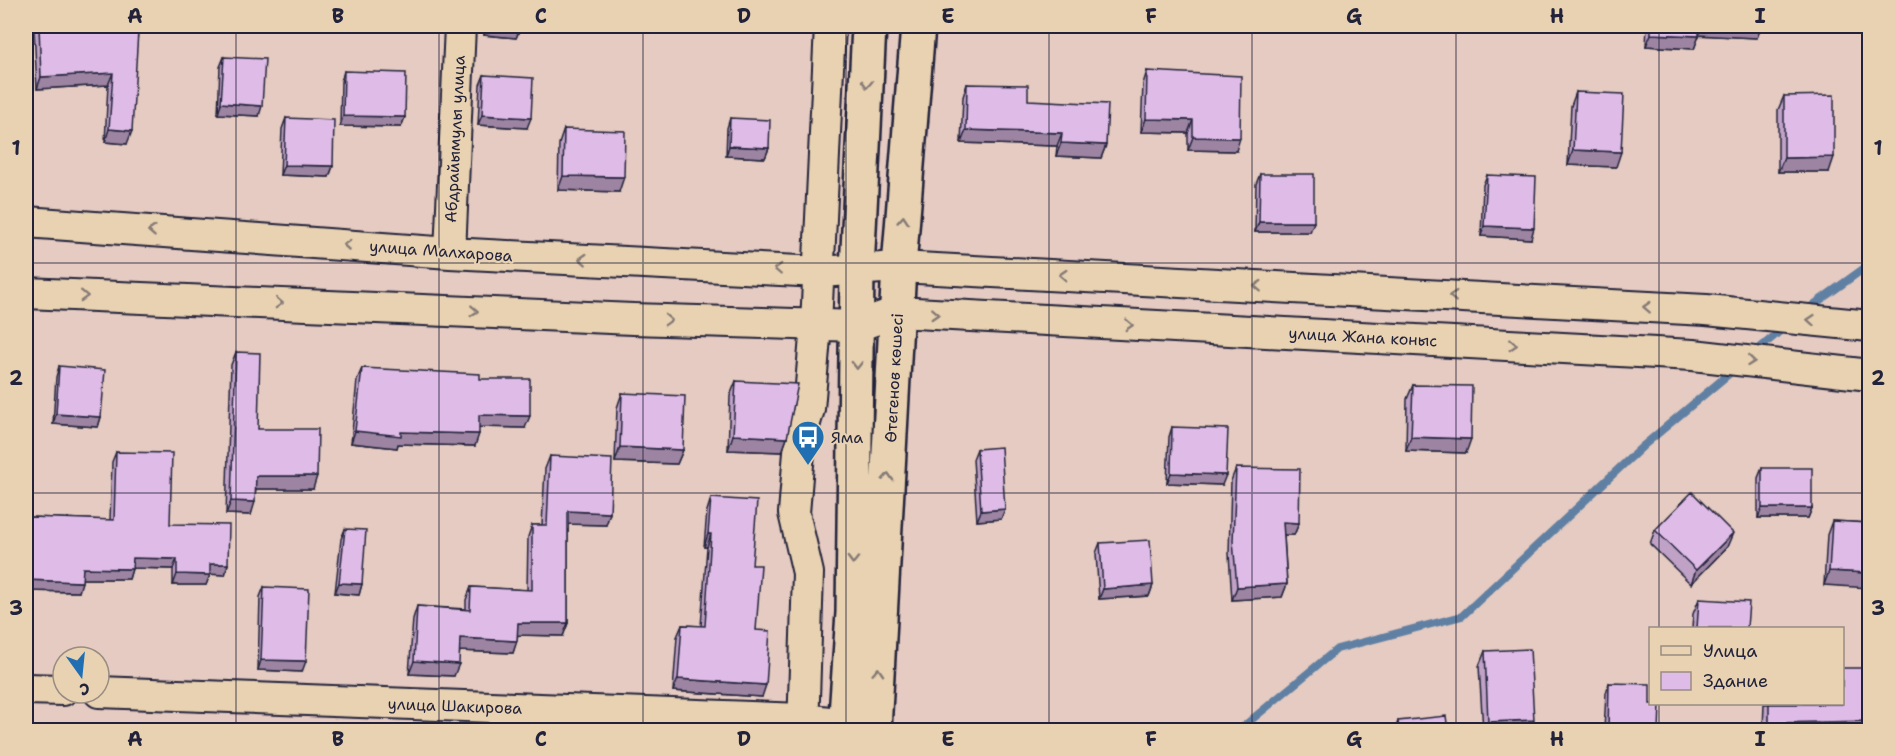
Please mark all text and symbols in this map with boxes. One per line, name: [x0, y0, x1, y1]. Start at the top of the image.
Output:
text: A: [127, 3, 143, 29]
text: B: [332, 3, 344, 29]
text: C: [535, 3, 547, 29]
text: D: [737, 3, 751, 29]
text: E: [941, 3, 955, 29]
text: F: [1145, 3, 1157, 29]
text: G: [1346, 3, 1362, 29]
text: H: [1550, 3, 1564, 29]
text: I: [1754, 3, 1766, 29]
street label: Абдрайымулы улица: [440, 55, 470, 223]
one-way arrow: [860, 79, 873, 88]
text: 1: [11, 135, 21, 161]
text: 1: [1873, 135, 1883, 161]
one-way arrow: [896, 215, 909, 224]
one-way arrow: [148, 225, 157, 238]
street label: улица Малхарова: [369, 236, 513, 266]
one-way arrow: [342, 239, 351, 252]
one-way arrow: [579, 253, 588, 266]
one-way arrow: [774, 263, 783, 276]
one-way arrow: [1059, 269, 1068, 282]
one-way arrow: [1253, 279, 1262, 292]
one-way arrow: [79, 289, 88, 302]
one-way arrow: [1448, 290, 1457, 303]
one-way arrow: [274, 297, 283, 310]
one-way arrow: [1643, 300, 1652, 313]
one-way arrow: [469, 305, 478, 318]
one-way arrow: [930, 308, 939, 321]
street label: Өтегенов көшесі: [880, 313, 908, 443]
one-way arrow: [664, 314, 673, 327]
one-way arrow: [1807, 314, 1816, 327]
one-way arrow: [1125, 318, 1134, 331]
street label: улица Жана коныс: [1288, 323, 1438, 351]
one-way arrow: [1508, 339, 1517, 352]
one-way arrow: [1747, 354, 1756, 367]
one-way arrow: [850, 361, 863, 370]
text: 2: [9, 365, 23, 391]
text: 2: [1871, 365, 1885, 391]
bus stop icon: Яма: [790, 419, 826, 466]
place label: Яма: [831, 427, 863, 448]
one-way arrow: [882, 473, 895, 482]
one-way arrow: [847, 556, 860, 565]
text: 3: [9, 595, 23, 621]
text: 3: [1871, 595, 1885, 621]
legend: [1649, 627, 1844, 705]
text: Улица: [1703, 639, 1757, 663]
north arrow: [51, 645, 111, 705]
one-way arrow: [871, 668, 884, 677]
text: Здание: [1703, 669, 1768, 693]
text: С: [77, 678, 92, 700]
street label: улица Шакирова: [387, 693, 523, 719]
text: A: [127, 726, 143, 752]
text: B: [332, 726, 344, 752]
text: C: [535, 726, 547, 752]
text: D: [737, 726, 751, 752]
text: E: [941, 726, 955, 752]
text: F: [1145, 726, 1157, 752]
text: G: [1346, 726, 1362, 752]
text: H: [1550, 726, 1564, 752]
text: I: [1754, 726, 1766, 752]

